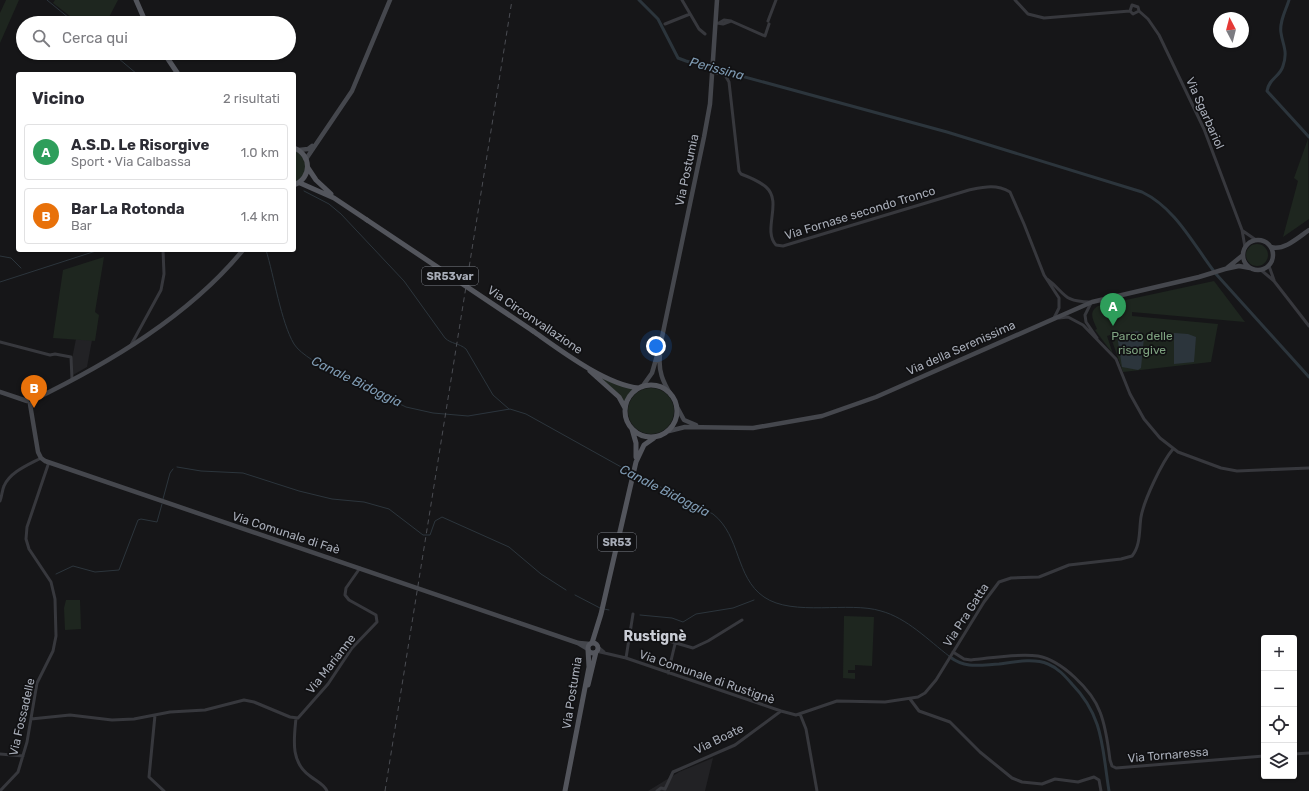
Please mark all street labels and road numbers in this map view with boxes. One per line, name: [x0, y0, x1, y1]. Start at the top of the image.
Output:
street label: Via Sgarbariol: [1183, 75, 1227, 151]
street label: Via Postumia: [673, 133, 701, 207]
street label: Via Fornase secondo Tronco: [783, 183, 937, 243]
road number: SR53var: [422, 267, 478, 285]
street label: Via Circonvallazione: [485, 283, 585, 357]
street label: Via della Serenissima: [904, 318, 1018, 378]
street label: Via Comunale di Faè: [230, 509, 342, 557]
road number: SR53: [598, 533, 636, 551]
street label: Via Pra Gatta: [940, 581, 992, 649]
street label: Via Marianne: [303, 631, 359, 697]
street label: Via Comunale di Rustignè: [637, 647, 777, 707]
street label: Via Postumia: [559, 656, 585, 730]
street label: Via Fossadelle: [6, 677, 38, 757]
street label: Via Boate: [692, 721, 746, 757]
street label: Via Tornaressa: [1127, 744, 1209, 766]

